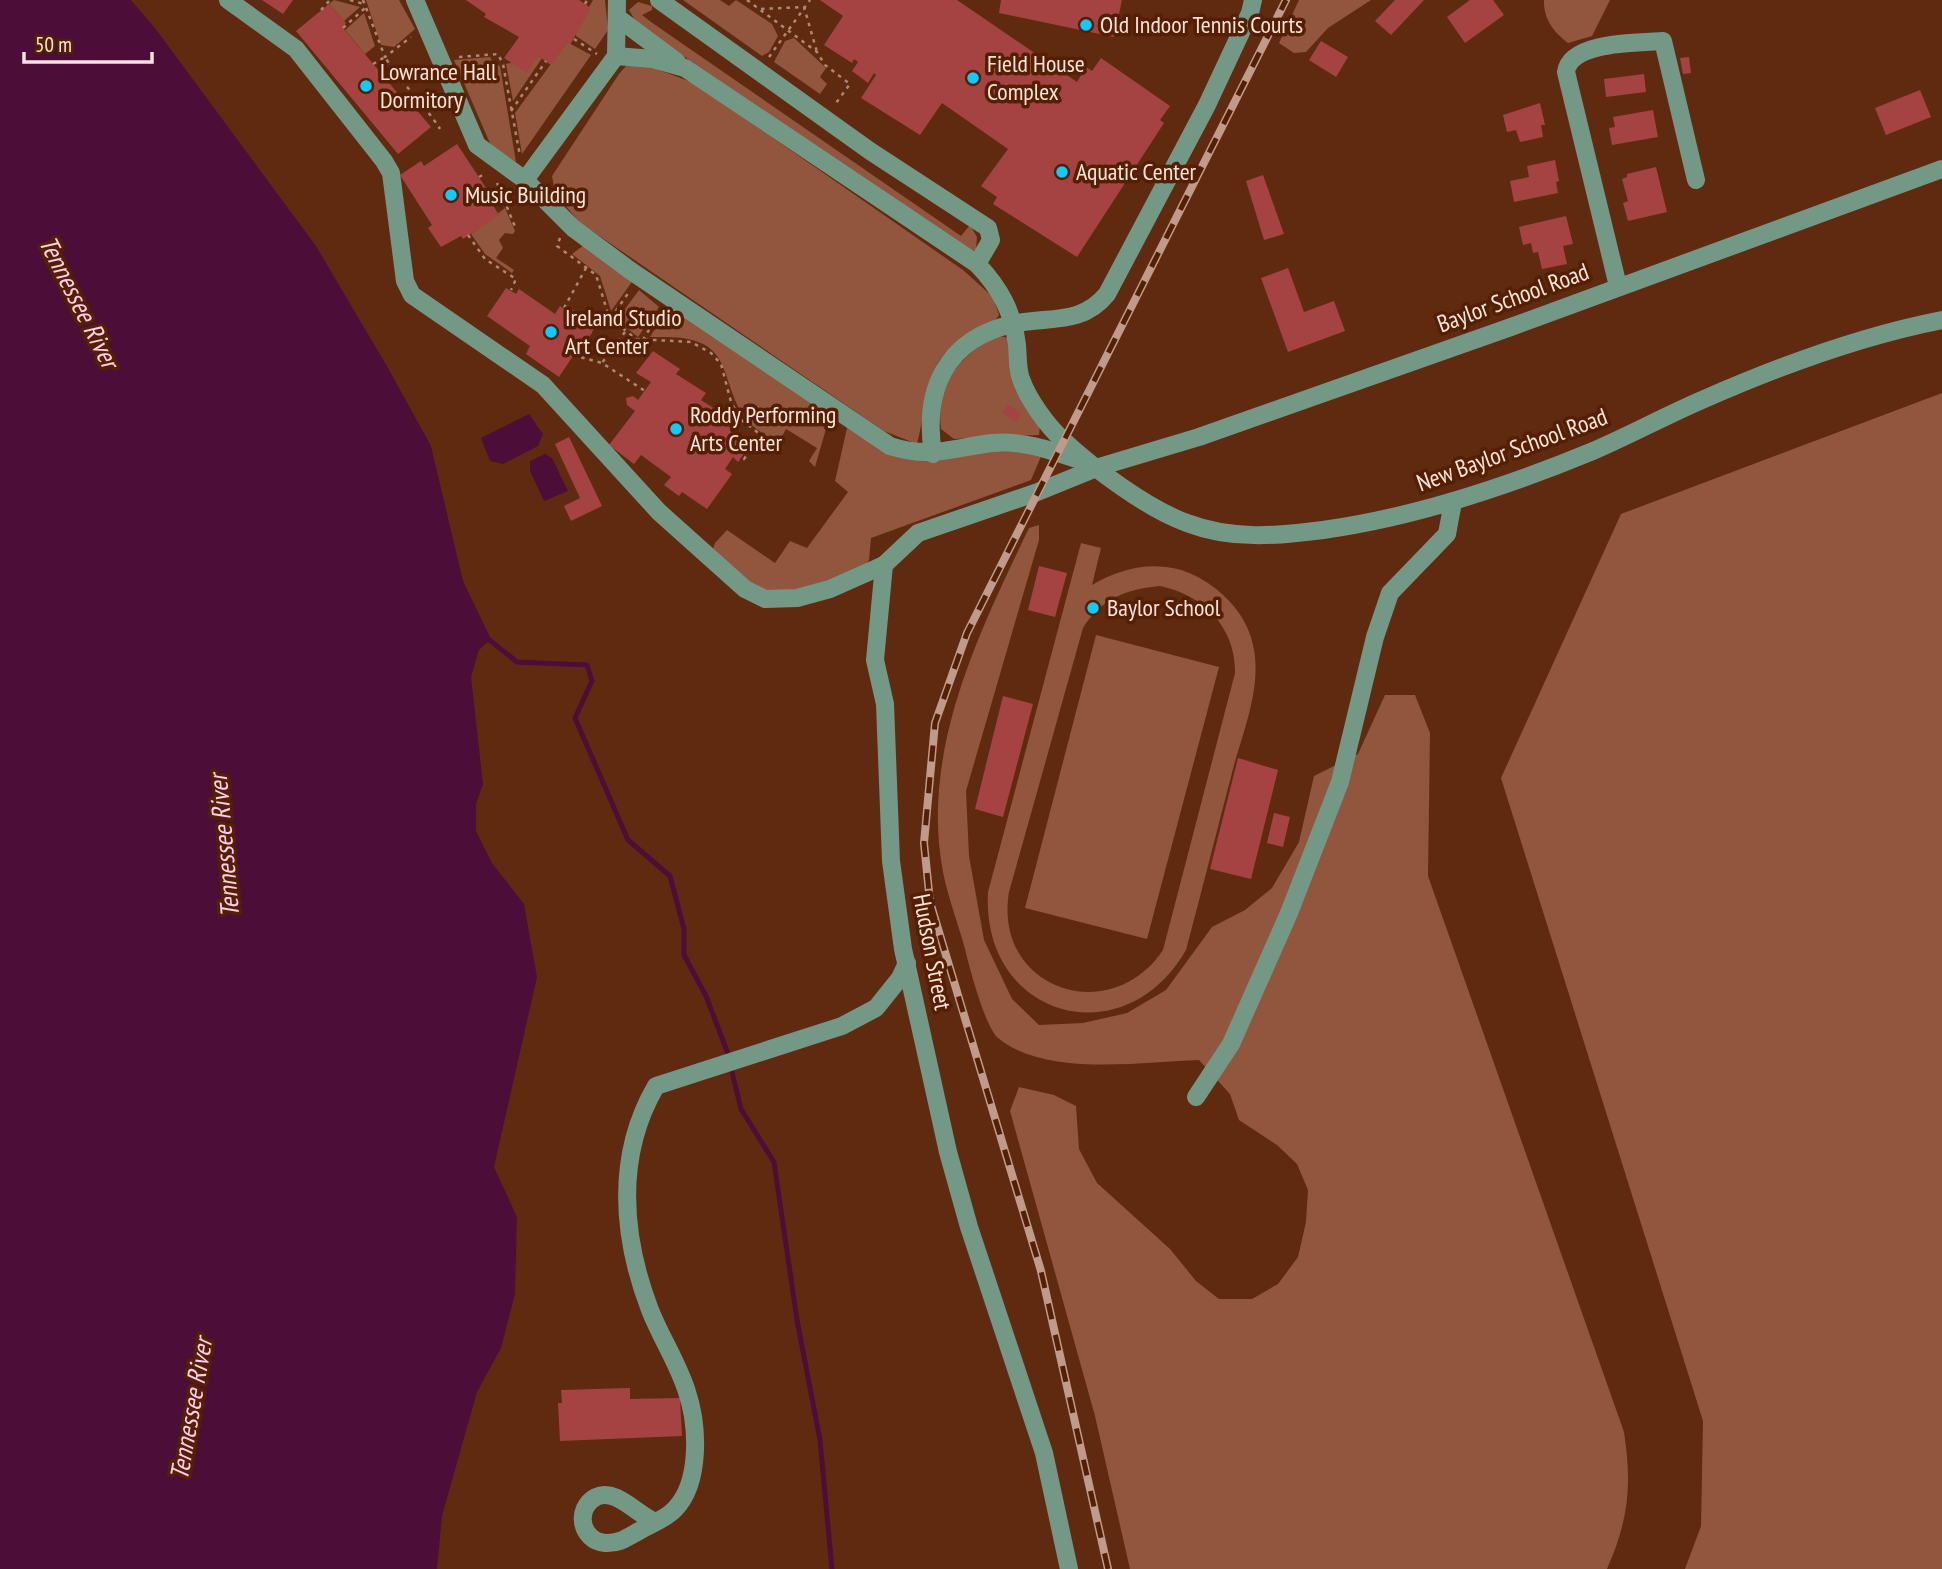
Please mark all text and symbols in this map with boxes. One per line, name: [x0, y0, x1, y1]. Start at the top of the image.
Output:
place label: Old Indoor Tennis Courts: [1100, 9, 1303, 40]
marker: Old Indoor Tennis Courts: [1078, 17, 1094, 33]
scale bar: [24, 21, 152, 65]
text: 50 m: [35, 31, 72, 58]
place label: Field House Complex: [987, 48, 1085, 107]
place label: Lowrance Hall Dormitory: [380, 56, 497, 115]
marker: Field House Complex: [965, 70, 981, 86]
marker: Lowrance Hall Dormitory: [358, 78, 374, 94]
place label: Aquatic Center: [1076, 156, 1197, 187]
marker: Aquatic Center: [1054, 164, 1070, 180]
place label: Music Building: [465, 179, 586, 210]
marker: Music Building: [443, 187, 459, 203]
water label: Tennessee River: [32, 230, 129, 377]
street label: Baylor School Road: [1433, 256, 1593, 339]
place label: Ireland Studio Art Center: [565, 302, 682, 361]
marker: Ireland Studio Art Center: [543, 324, 559, 340]
place label: Roddy Performing Arts Center: [690, 399, 836, 458]
street label: New Baylor School Road: [1412, 401, 1611, 498]
marker: Roddy Performing Arts Center: [668, 421, 684, 437]
place label: Baylor School: [1107, 592, 1221, 623]
marker: Baylor School: [1085, 600, 1101, 616]
water label: Tennessee River: [200, 769, 246, 919]
street label: Hudson Street: [906, 891, 959, 1013]
water label: Tennessee River: [162, 1331, 220, 1483]

